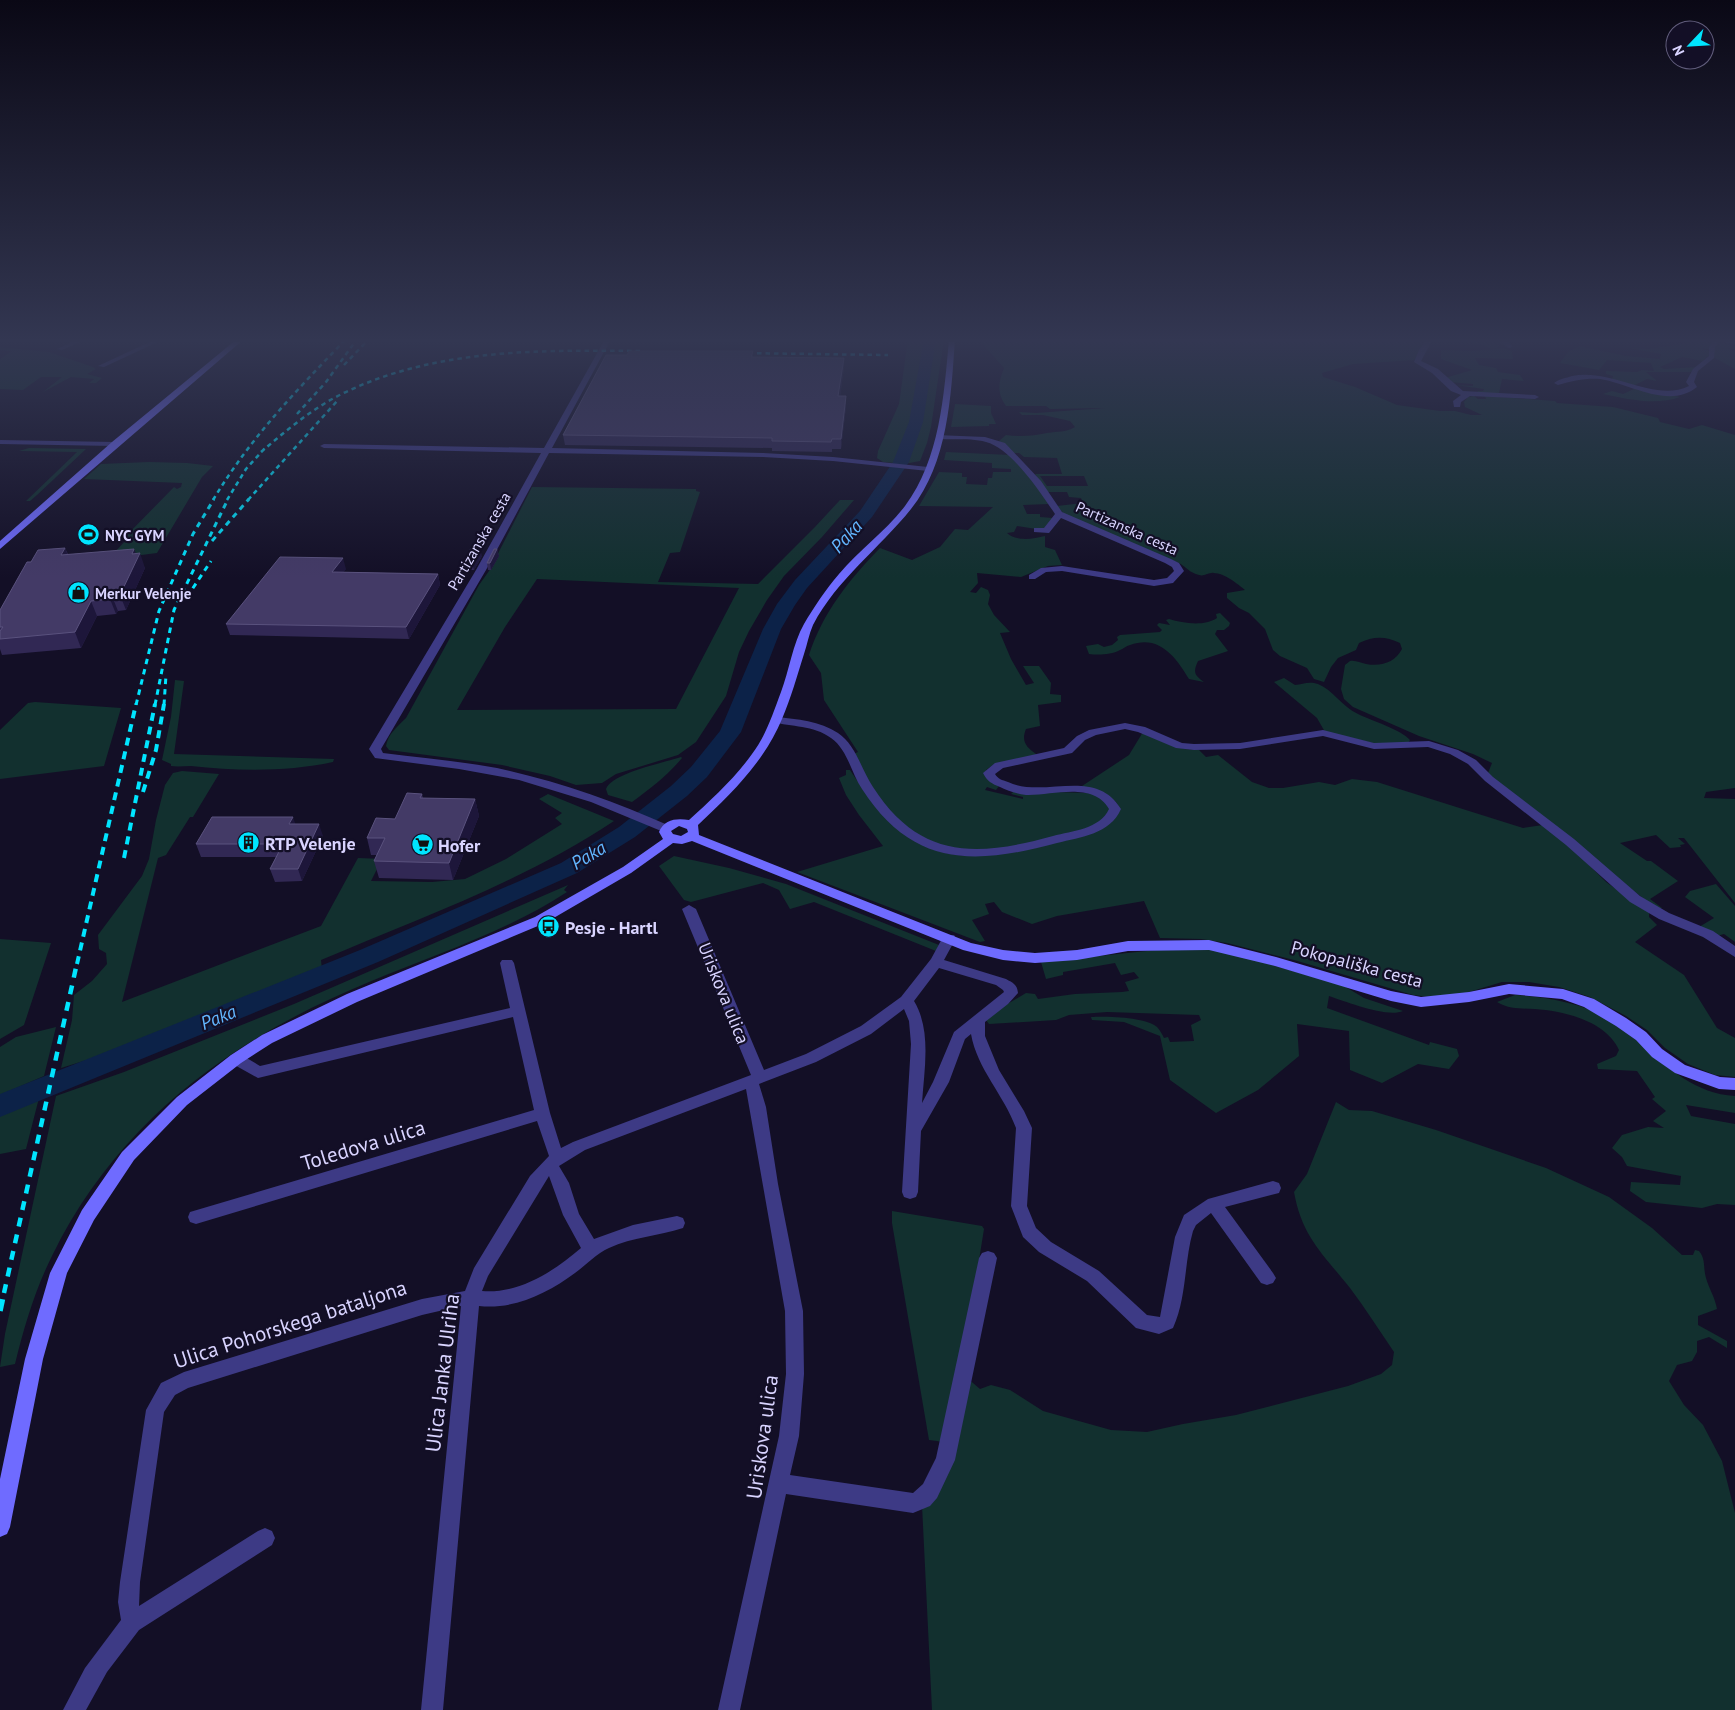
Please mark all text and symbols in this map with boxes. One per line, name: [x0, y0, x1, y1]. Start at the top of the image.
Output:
north arrow: [1665, 20, 1715, 70]
text: N: [1668, 43, 1688, 58]
street label: Partizanska cesta: [443, 489, 515, 593]
street label: Partizanska cesta: [1073, 497, 1181, 559]
water label: Paka: [825, 514, 868, 558]
sports icon: NYC GYM: [77, 523, 101, 547]
place label: NYC GYM: [105, 526, 164, 545]
shop icon: Merkur Velenje: [67, 581, 91, 605]
place label: Merkur Velenje: [95, 584, 192, 603]
building icon: RTP Velenje: [237, 831, 261, 855]
place label: RTP Velenje: [265, 832, 356, 855]
supermarket icon: Hofer: [410, 833, 434, 857]
place label: Hofer: [438, 834, 481, 857]
water label: Paka: [566, 835, 611, 875]
bus stop icon: Pesje - Hartl: [537, 915, 561, 939]
place label: Pesje - Hartl: [565, 916, 658, 939]
street label: Pokopališka cesta: [1289, 935, 1425, 993]
street label: Uriskova ulica: [693, 939, 755, 1047]
water label: Paka: [197, 999, 240, 1035]
street label: Toledova ulica: [298, 1113, 428, 1177]
street label: Ulica Pohorskega bataljona: [170, 1274, 410, 1374]
street label: Ulica Janka Ulriha: [419, 1292, 465, 1454]
street label: Uriskova ulica: [740, 1373, 784, 1501]

